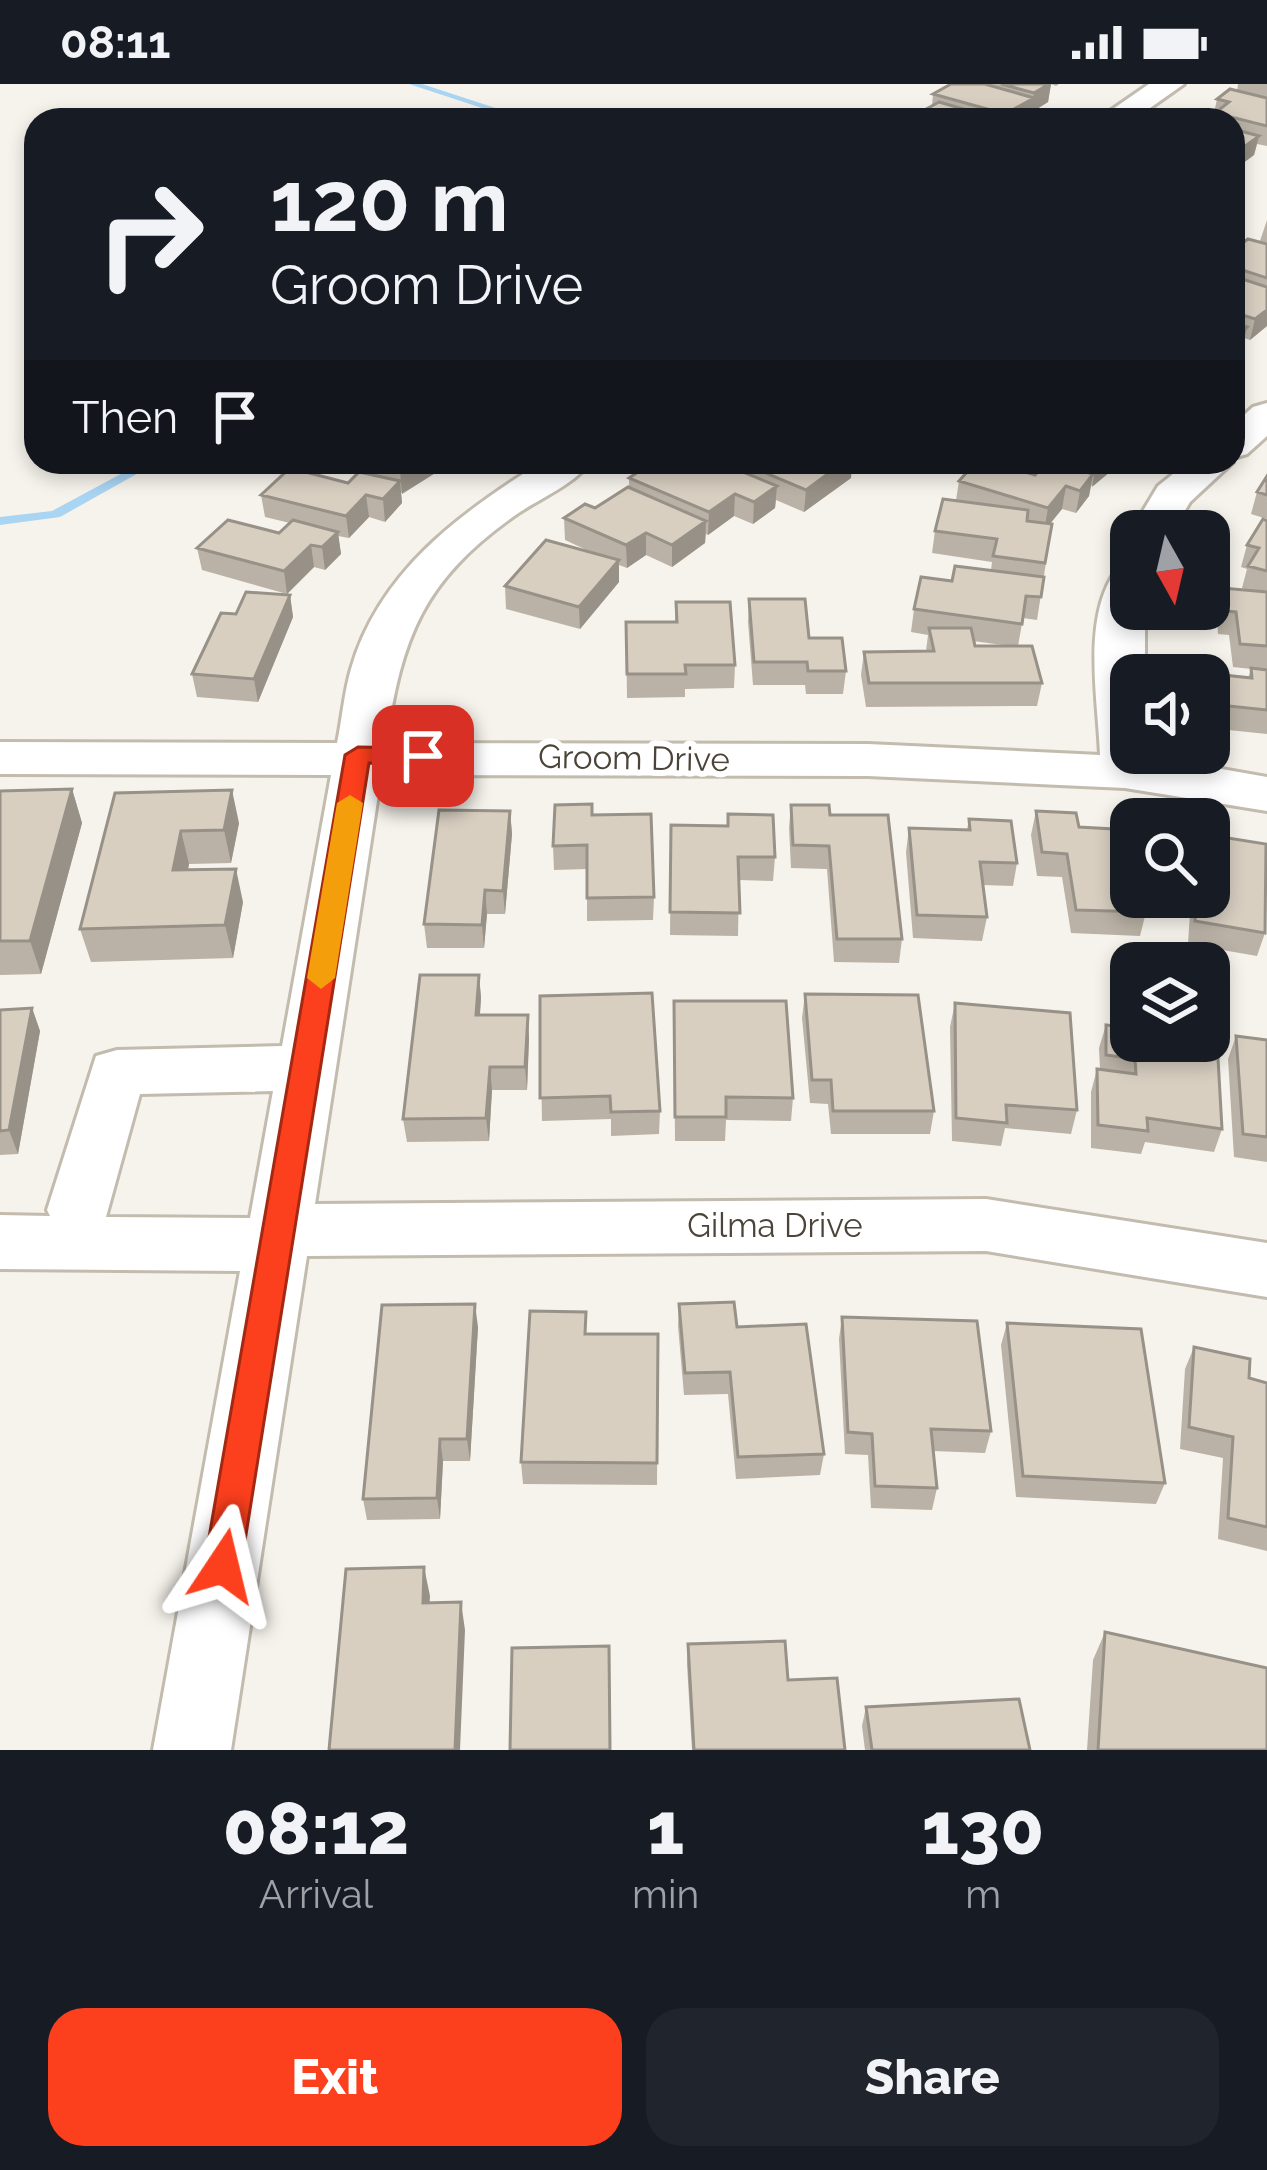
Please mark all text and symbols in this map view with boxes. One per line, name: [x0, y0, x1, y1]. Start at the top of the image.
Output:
text: 08:11: [60, 16, 170, 69]
text: 120 m: [270, 152, 509, 251]
icon: right: [72, 156, 228, 312]
text: Groom Drive: [270, 253, 583, 317]
icon: arrive: [202, 384, 268, 450]
text: Then: [72, 391, 178, 444]
north arrow: [1110, 510, 1230, 630]
map controls: [1110, 510, 1230, 1062]
button: sound: [1110, 654, 1230, 774]
pin: [372, 705, 474, 807]
icon: arrive: [390, 723, 456, 789]
street label: Groom Drive: [538, 737, 730, 779]
button: search: [1110, 798, 1230, 918]
button: layers: [1110, 942, 1230, 1062]
street label: Gilma Drive: [687, 1206, 863, 1245]
position arrow: [160, 1503, 286, 1629]
text: 08:12: [223, 1786, 409, 1871]
text: 1: [647, 1786, 684, 1871]
text: 130: [922, 1786, 1044, 1871]
text: Arrival: [259, 1871, 373, 1917]
text: min: [632, 1871, 699, 1917]
text: m: [965, 1871, 1001, 1917]
button: Exit: [48, 2008, 622, 2146]
button: Share: [646, 2008, 1219, 2146]

